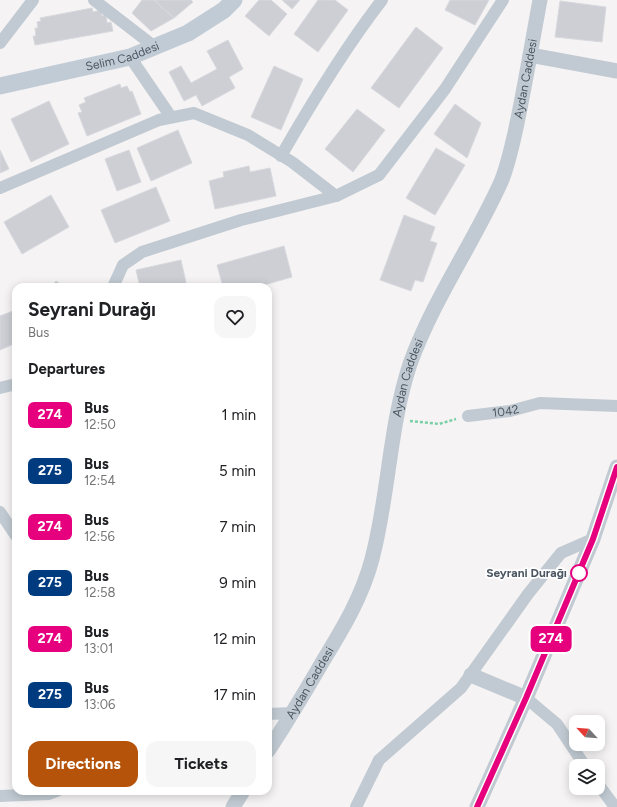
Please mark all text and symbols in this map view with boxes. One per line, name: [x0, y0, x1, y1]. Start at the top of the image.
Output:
street label: Aydan Caddesi: [511, 38, 540, 120]
street label: Selim Caddesi: [84, 39, 161, 74]
button: heart: [214, 296, 256, 338]
text: Seyrani Durağı: [28, 298, 156, 321]
text: Bus: [28, 325, 49, 340]
street label: Aydan Caddesi: [390, 337, 426, 418]
text: Departures: [28, 360, 105, 378]
text: Bus: [84, 399, 109, 417]
street label: 1042: [492, 402, 521, 420]
text: 274: [38, 406, 62, 423]
text: 1 min: [221, 406, 256, 424]
text: 12:50: [84, 417, 116, 432]
text: Bus: [84, 455, 109, 473]
text: 275: [38, 462, 62, 479]
text: 5 min: [219, 462, 256, 480]
text: 12:54: [84, 473, 115, 488]
text: Bus: [84, 511, 109, 529]
text: 274: [38, 518, 62, 535]
text: 7 min: [220, 518, 256, 536]
text: 12:56: [84, 529, 115, 544]
marker: Seyrani Durağı: [570, 564, 588, 582]
place label: Seyrani Durağı: [486, 566, 567, 580]
text: Bus: [84, 567, 109, 585]
text: 275: [38, 574, 62, 591]
text: 9 min: [219, 574, 256, 592]
text: 12:58: [84, 585, 115, 600]
text: Bus: [84, 623, 109, 641]
line badge: 274: [528, 626, 574, 652]
text: 274: [38, 630, 62, 647]
text: 12 min: [213, 630, 256, 648]
text: 274: [539, 630, 563, 647]
text: 13:01: [84, 641, 113, 656]
street label: Aydan Caddesi: [283, 645, 337, 721]
text: Bus: [84, 679, 109, 697]
text: 275: [38, 686, 62, 703]
text: 17 min: [213, 686, 256, 704]
text: 13:06: [84, 697, 115, 712]
north arrow: [569, 715, 605, 751]
map controls: [569, 715, 605, 795]
button: Directions: [28, 741, 138, 787]
button: Tickets: [146, 741, 256, 787]
button: layers: [569, 759, 605, 795]

